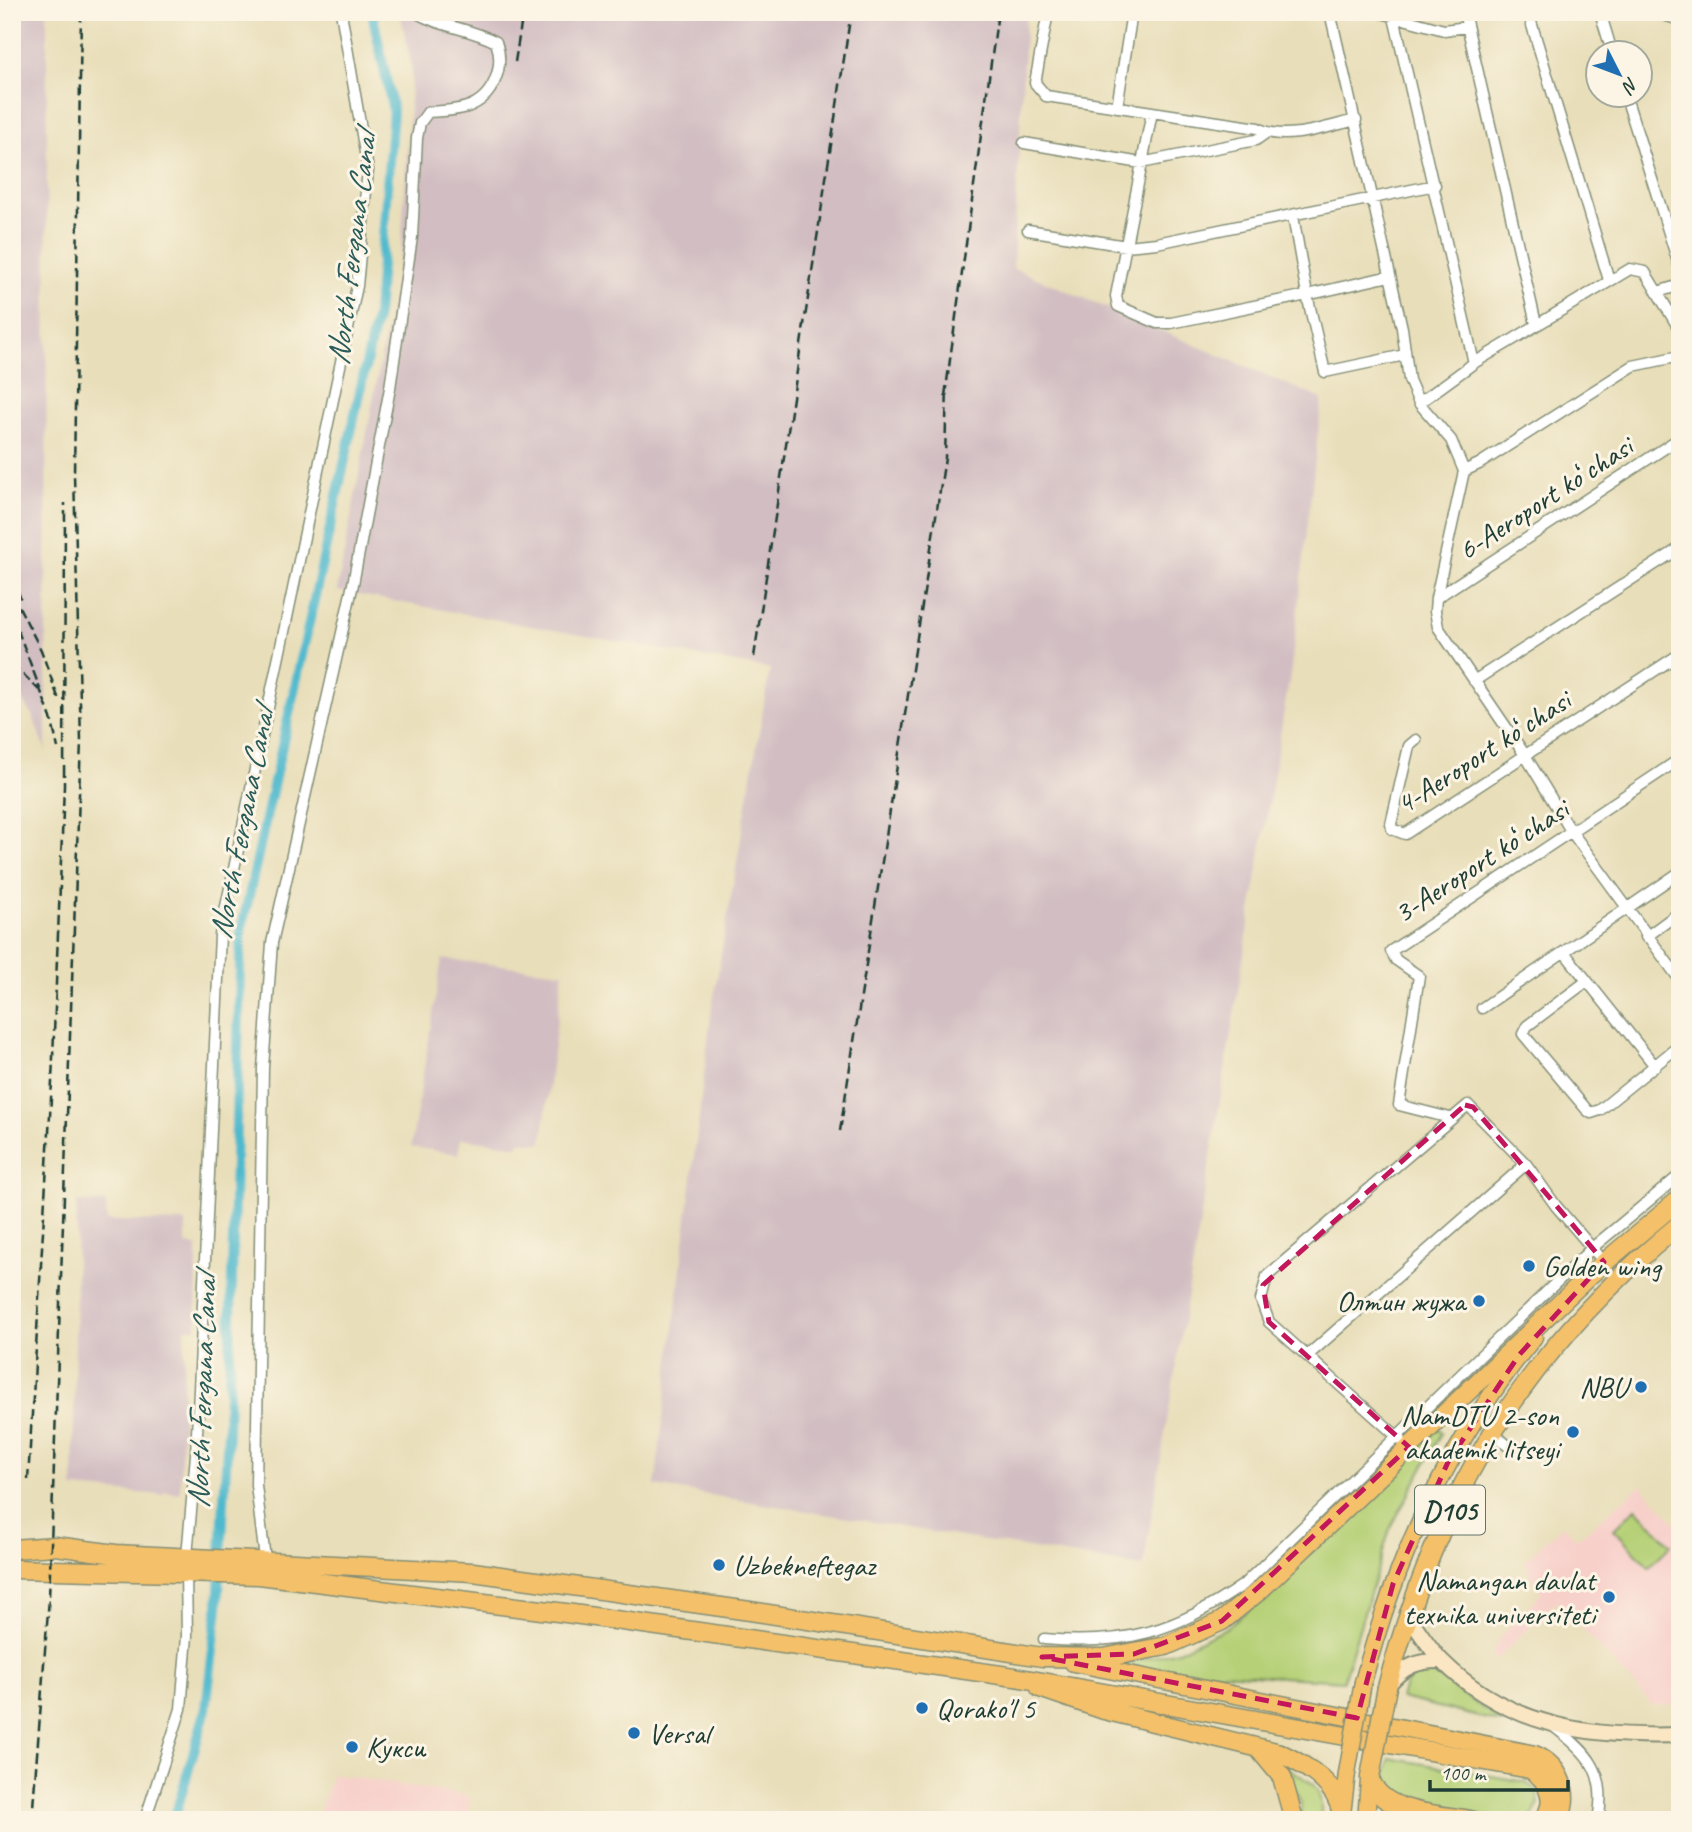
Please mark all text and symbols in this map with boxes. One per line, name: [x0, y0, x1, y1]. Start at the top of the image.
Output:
north arrow: [1584, 38, 1654, 108]
text: N: [1616, 72, 1644, 100]
water label: North Fergana Canal: [317, 121, 387, 367]
street label: 6-Aeroport koʻchasi: [1450, 426, 1642, 569]
street label: 4-Aeroport koʻchasi: [1388, 680, 1580, 823]
water label: North Fergana Canal: [199, 696, 286, 942]
street label: 3-Aeroport koʻchasi: [1386, 789, 1578, 932]
place label: Golden wing: [1543, 1247, 1663, 1285]
marker: Golden wing: [1521, 1258, 1537, 1274]
water label: North Fergana Canal: [177, 1264, 226, 1509]
place label: Олтин жужа: [1336, 1282, 1468, 1320]
marker: Олтин жужа: [1471, 1293, 1487, 1309]
place label: NBU: [1579, 1368, 1633, 1406]
marker: NBU: [1633, 1379, 1649, 1395]
place label: NamDTU 2-son akademik litseyi: [1401, 1396, 1562, 1468]
marker: NamDTU 2-son akademik litseyi: [1565, 1424, 1581, 1440]
road number: D105: [1415, 1486, 1485, 1534]
place label: Uzbekneftegaz: [733, 1546, 877, 1584]
marker: Uzbekneftegaz: [711, 1557, 727, 1573]
place label: Namangan davlat texnika universiteti: [1404, 1561, 1598, 1633]
marker: Namangan davlat texnika universiteti: [1601, 1589, 1617, 1605]
place label: Qorako'l 5: [936, 1689, 1037, 1727]
marker: Qorako'l 5: [914, 1700, 930, 1716]
place label: Versal: [648, 1714, 715, 1752]
marker: Versal: [626, 1725, 642, 1741]
place label: Кукси: [366, 1728, 427, 1766]
marker: Кукси: [344, 1739, 360, 1755]
scale bar: [1430, 1748, 1568, 1792]
text: 100 m: [1440, 1760, 1487, 1786]

